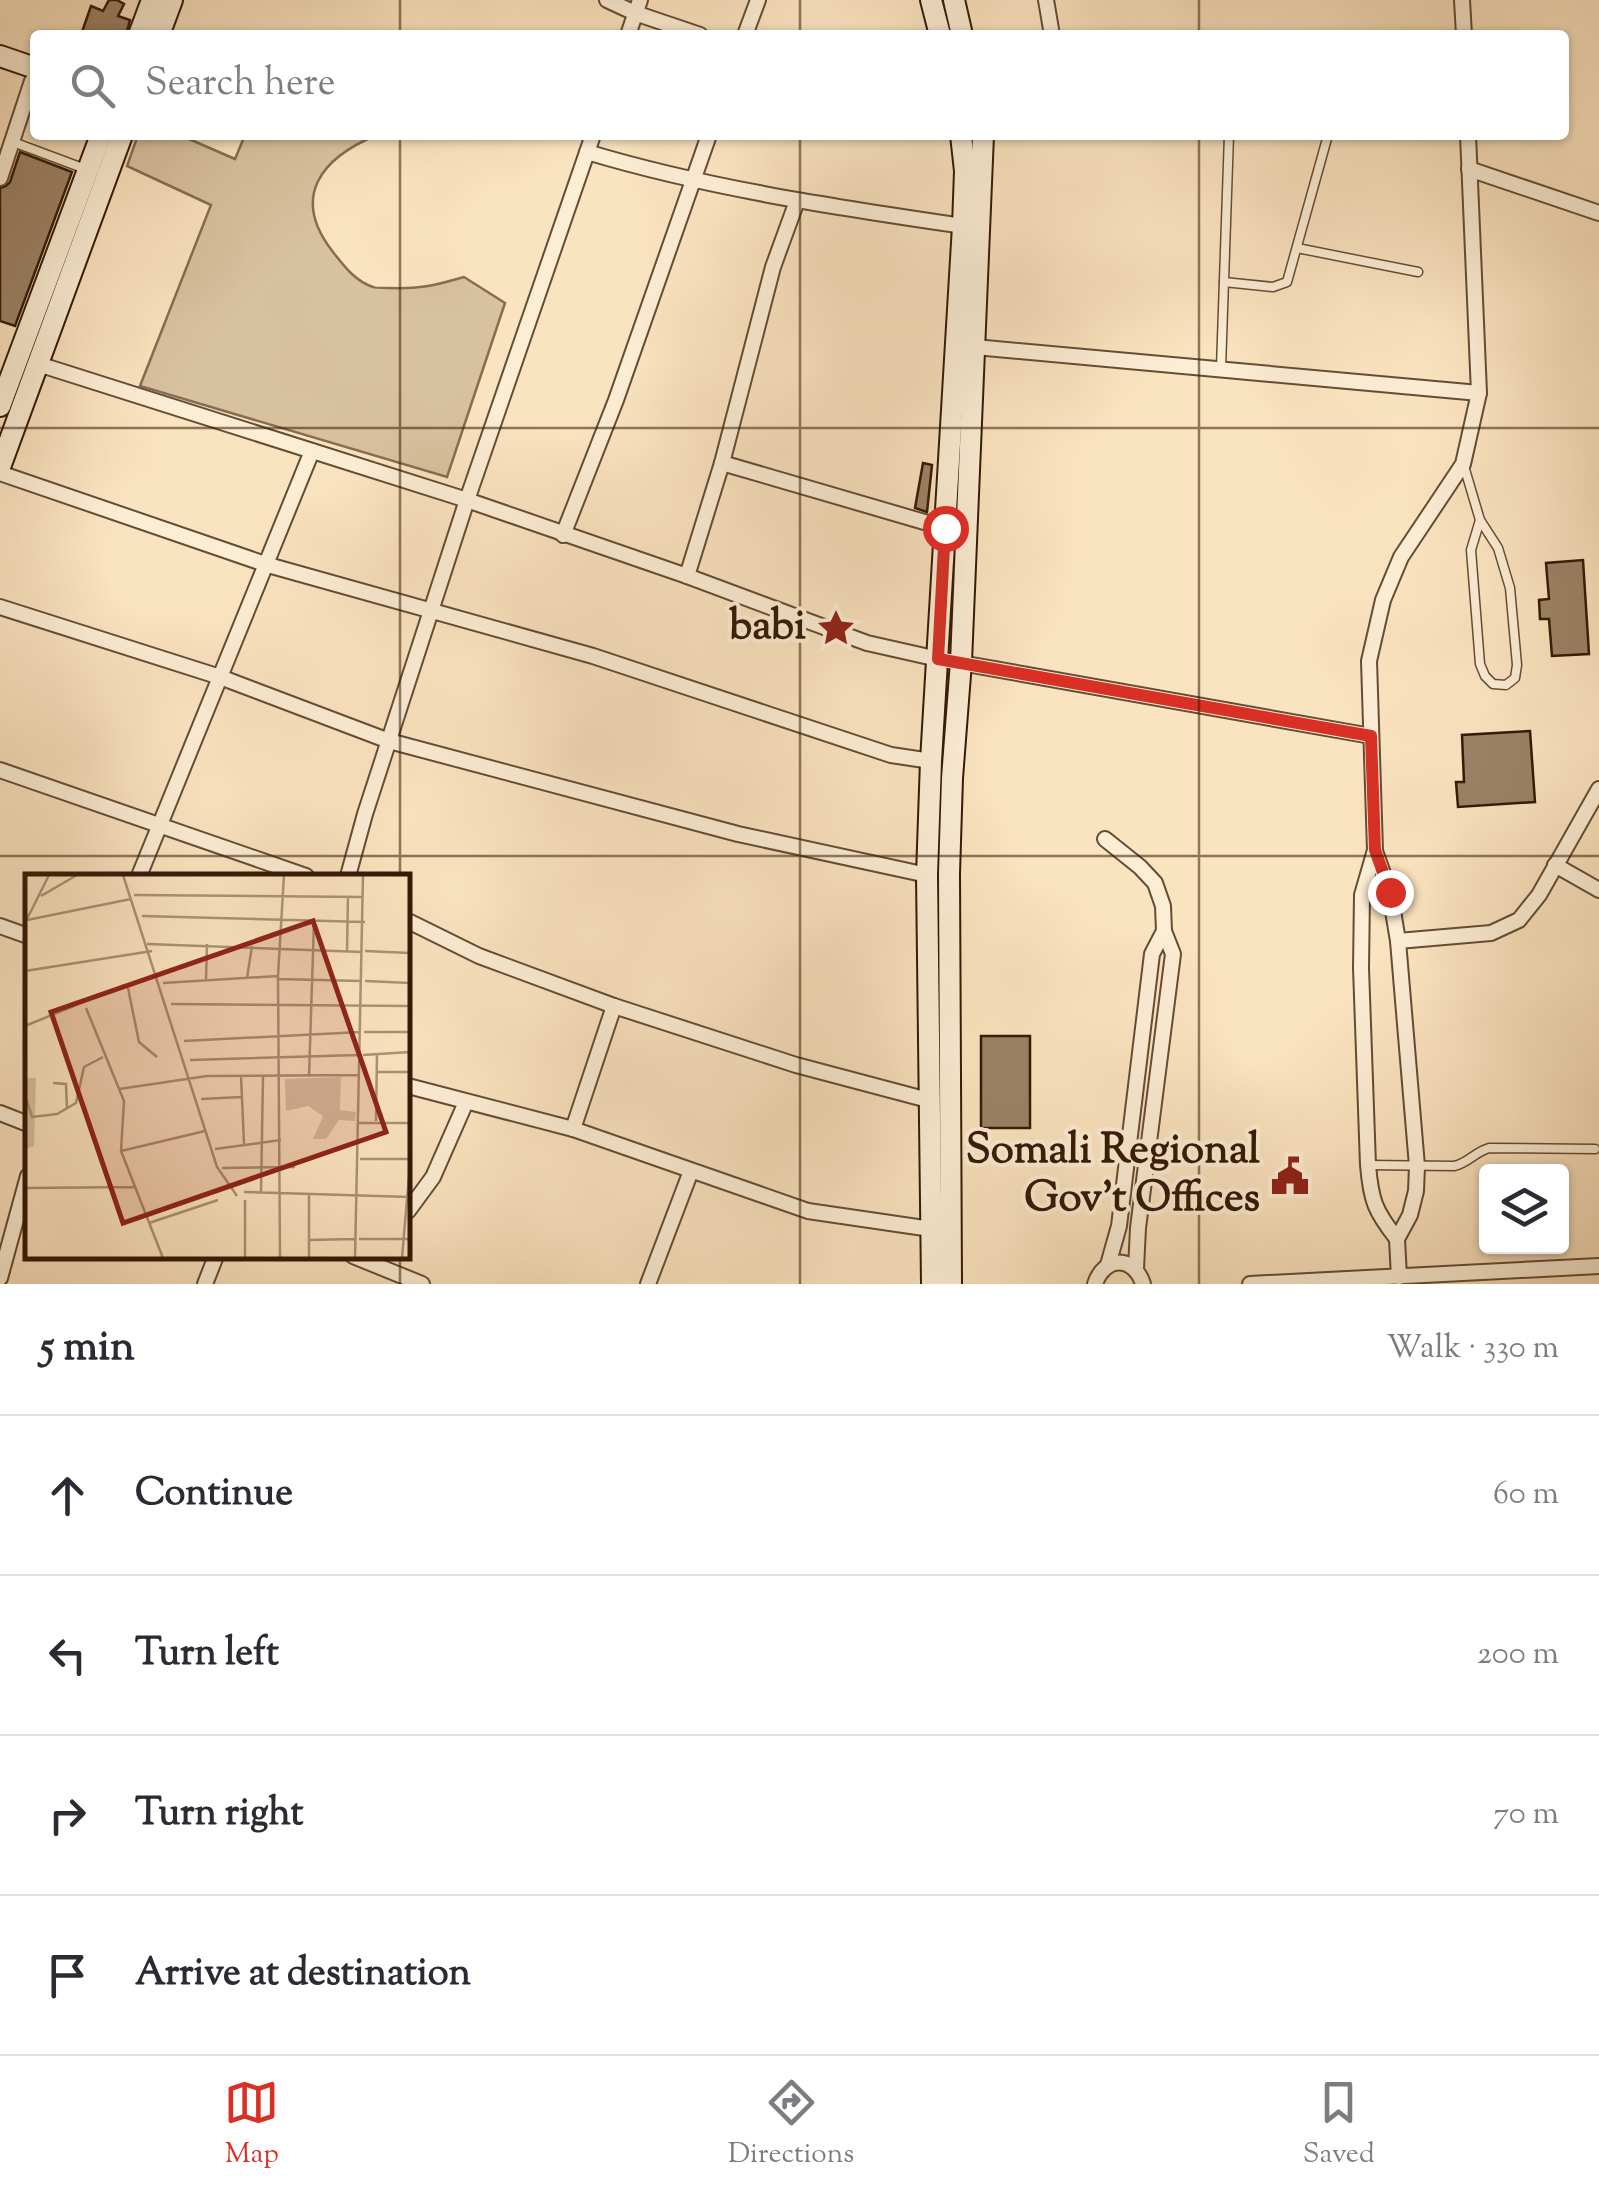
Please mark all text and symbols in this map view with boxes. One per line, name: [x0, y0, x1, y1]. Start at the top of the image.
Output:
search box: [30, 30, 1569, 140]
icon: search: [65, 58, 120, 113]
text: Search here: [145, 58, 336, 112]
route start: [923, 506, 969, 552]
place label: babi: [728, 598, 806, 658]
place icon: babi: [815, 607, 857, 649]
route end: [1368, 870, 1414, 916]
inset map: [25, 874, 410, 1259]
place label: Somali Regional Gov't Offices: [966, 1122, 1260, 1230]
public building icon: Somali Regional Gov't Offices: [1269, 1155, 1311, 1197]
map controls: [1479, 1164, 1569, 1254]
button: layers: [1479, 1164, 1569, 1254]
text: 5 min: [40, 1319, 135, 1379]
text: Walk · 330 m: [1386, 1326, 1559, 1372]
icon: ahead: [40, 1468, 95, 1523]
text: Continue: [135, 1468, 293, 1522]
text: 60 m: [1493, 1472, 1559, 1518]
icon: left: [40, 1628, 95, 1683]
text: Turn left: [135, 1628, 279, 1682]
text: 200 m: [1477, 1632, 1559, 1678]
icon: right: [40, 1788, 95, 1843]
text: Turn right: [135, 1788, 303, 1842]
text: 70 m: [1493, 1792, 1559, 1838]
icon: arrive: [40, 1948, 95, 2003]
text: Arrive at destination: [135, 1948, 471, 2002]
tab: Map: [224, 2075, 279, 2175]
tab: Directions: [728, 2075, 854, 2175]
tab: Saved: [1303, 2075, 1375, 2175]

